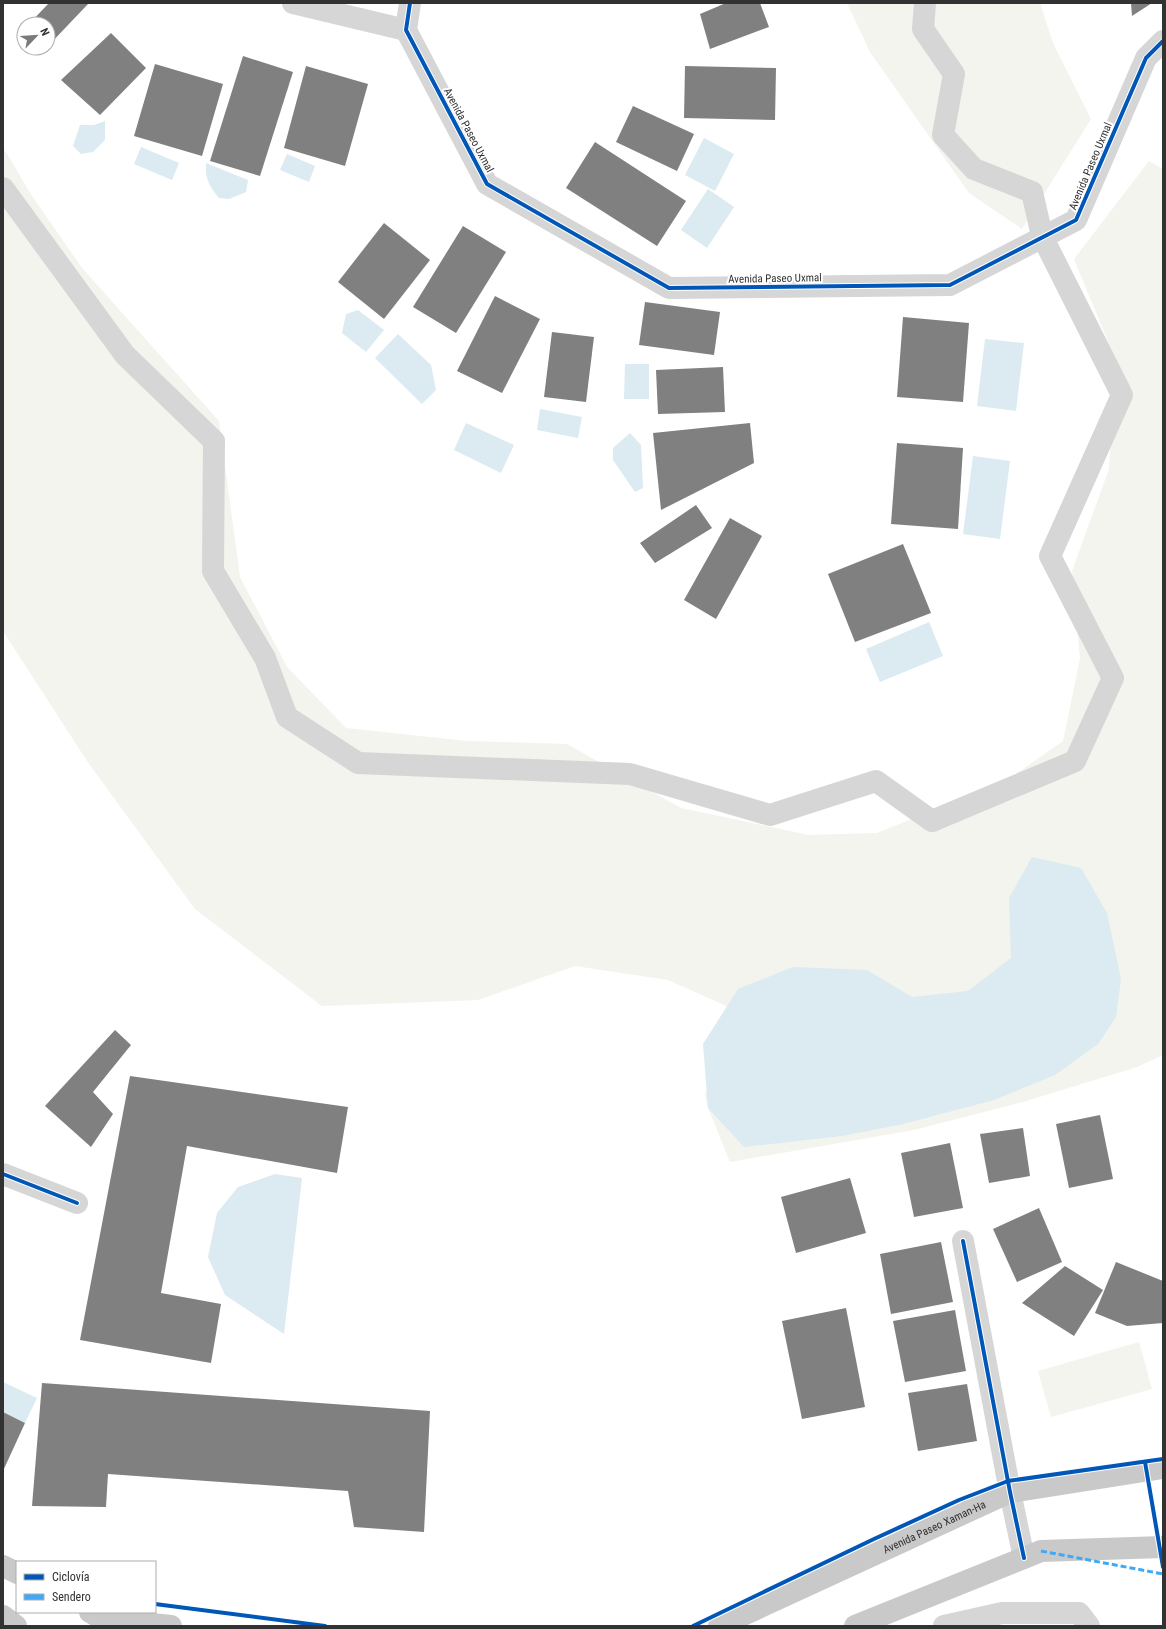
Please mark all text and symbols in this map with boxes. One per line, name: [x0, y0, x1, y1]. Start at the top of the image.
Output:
north arrow: [16, 16, 56, 56]
text: N: [37, 26, 52, 38]
street label: Avenida Paseo Uxmal: [441, 86, 496, 175]
street label: Avenida Paseo Uxmal: [1066, 121, 1115, 212]
street label: Avenida Paseo Uxmal: [728, 271, 822, 286]
street label: Avenida Paseo Xaman-Ha: [881, 1498, 988, 1557]
legend: [16, 1561, 156, 1613]
text: Ciclovía: [52, 1570, 90, 1584]
text: Sendero: [52, 1590, 91, 1604]

